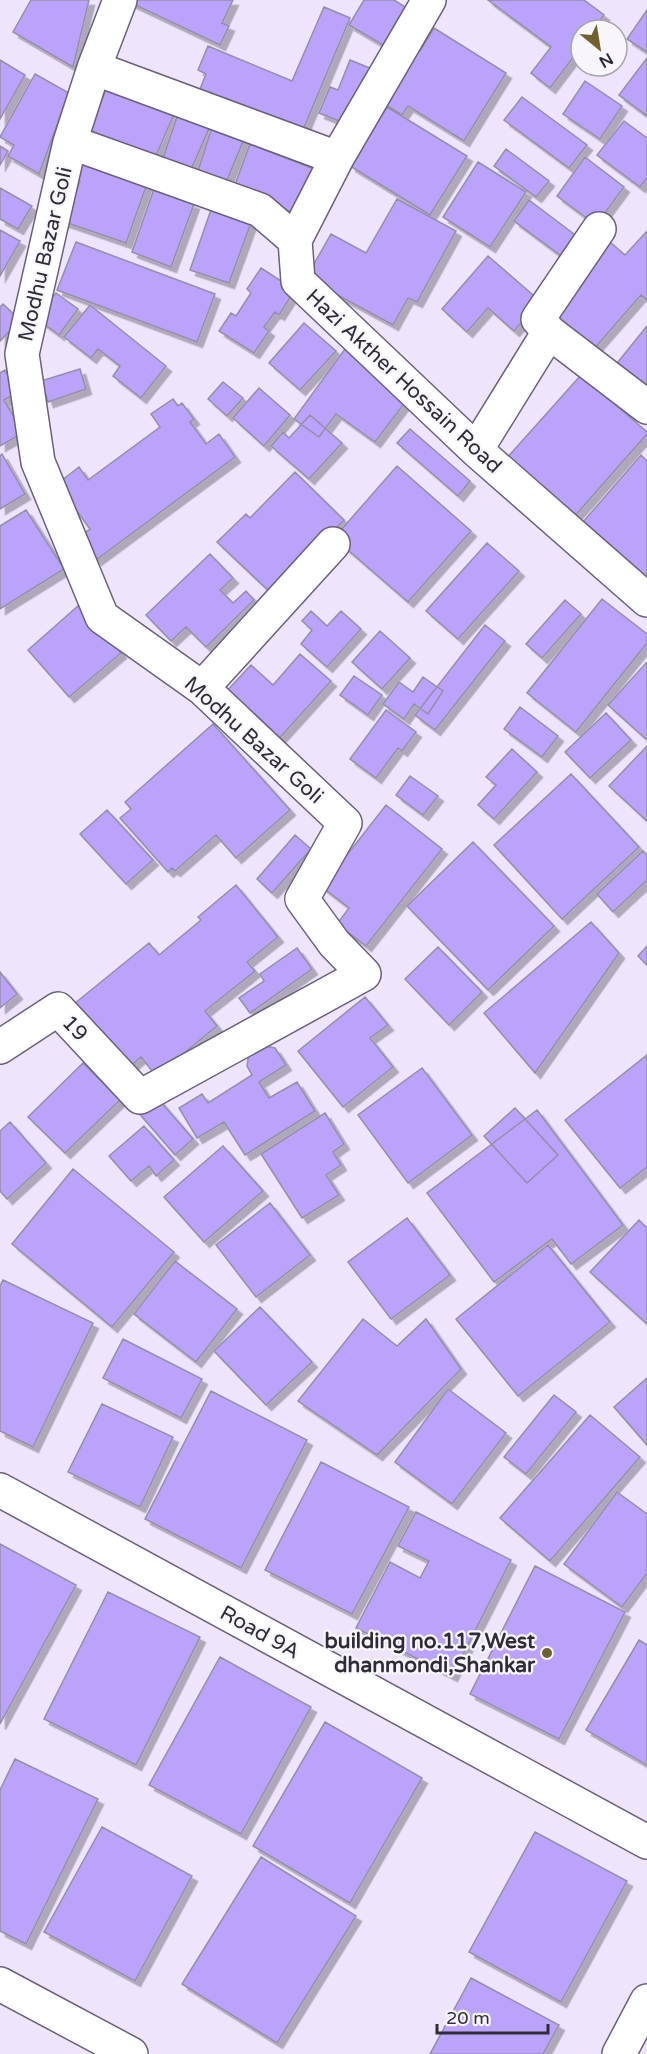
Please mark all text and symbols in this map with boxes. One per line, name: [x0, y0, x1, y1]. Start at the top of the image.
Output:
north arrow: [569, 18, 629, 78]
text: N: [595, 48, 617, 72]
street label: Modhu Bazar Goli: [13, 164, 78, 344]
street label: Hazi Akther Hossain Road: [301, 284, 507, 479]
street label: Modhu Bazar Goli: [179, 671, 328, 809]
street label: 19: [56, 1010, 93, 1047]
street label: Road 9A: [216, 1600, 304, 1664]
place label: building no.117,West dhanmondi,Shankar: [325, 1629, 536, 1678]
marker: building no.117,West dhanmondi,Shankar: [540, 1646, 554, 1660]
scale bar: [437, 1997, 548, 2035]
text: 20 m: [446, 2007, 490, 2029]

